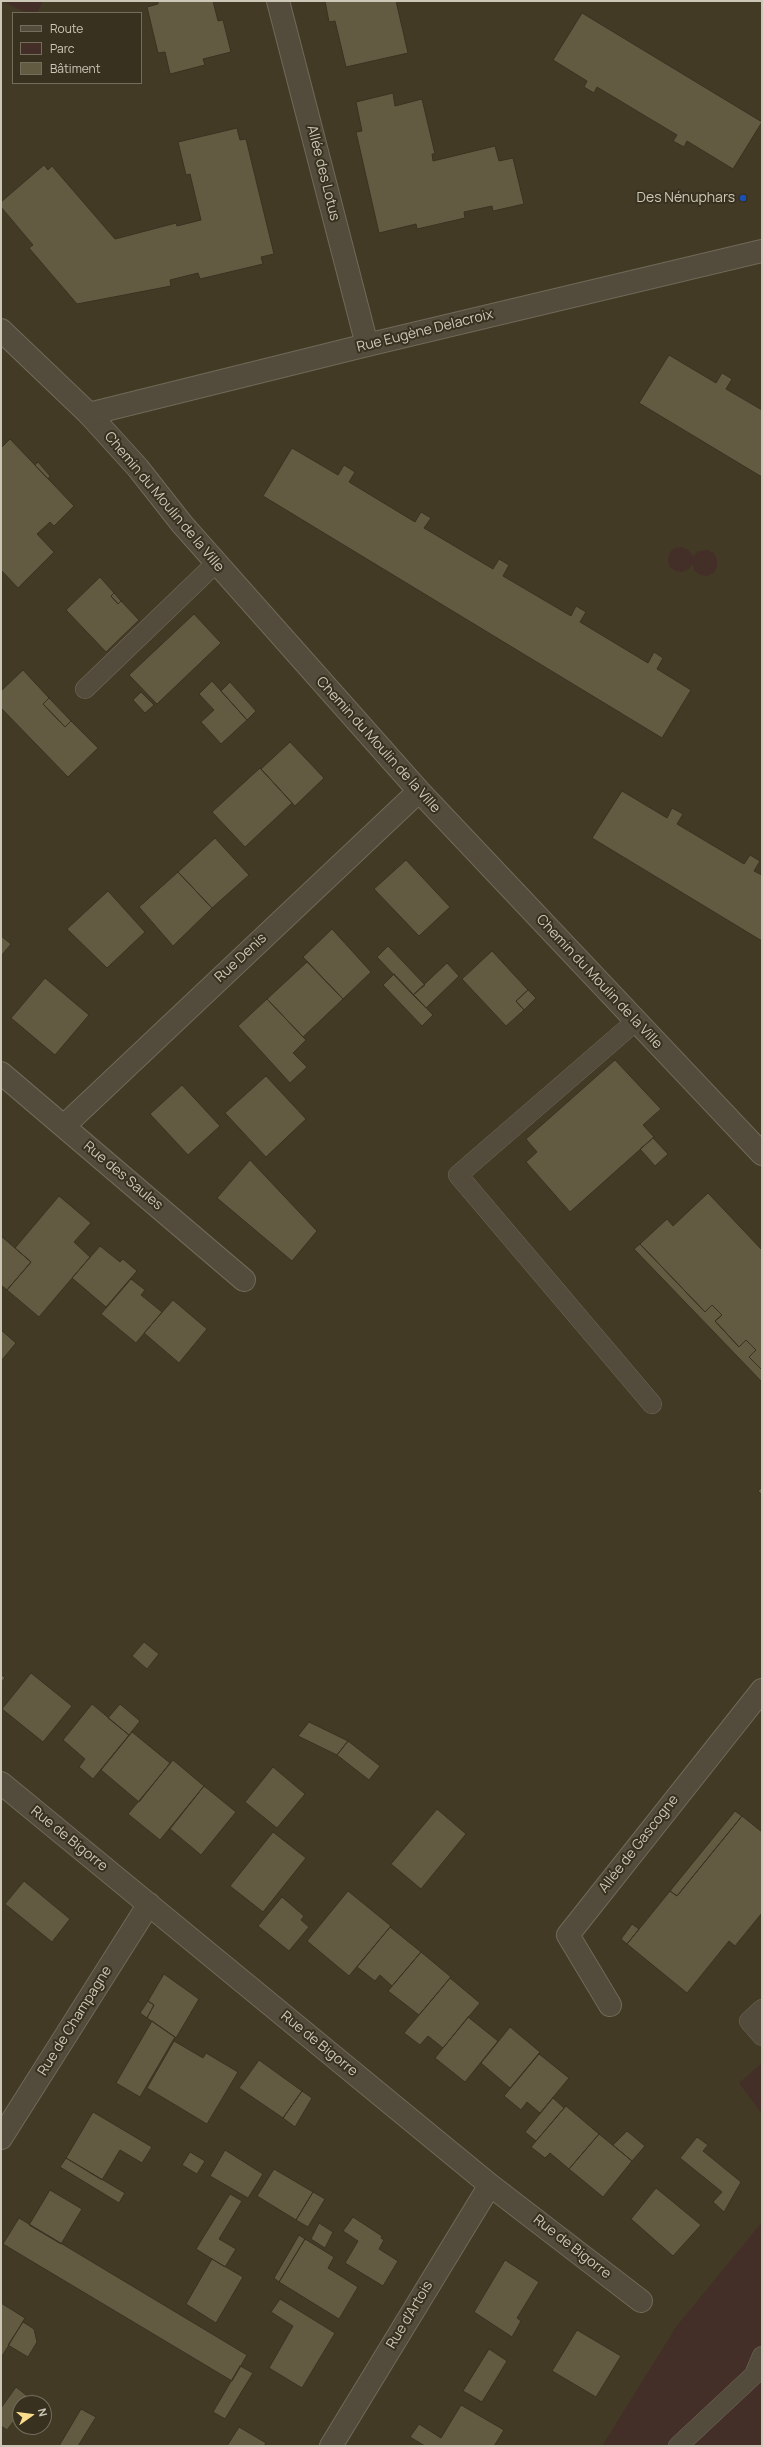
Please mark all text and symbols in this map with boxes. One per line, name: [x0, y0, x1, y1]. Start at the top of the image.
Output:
legend: [12, 12, 142, 84]
text: Route: [50, 20, 83, 37]
text: Parc: [50, 40, 74, 57]
text: Bâtiment: [50, 60, 101, 77]
street label: Allée des Lotus: [303, 123, 343, 223]
place label: Des Nénuphars: [637, 190, 735, 206]
marker: Des Nénuphars: [738, 193, 748, 203]
street label: Rue Eugène Delacroix: [355, 306, 495, 356]
street label: Chemin du Moulin de la Ville: [101, 429, 227, 575]
street label: Chemin du Moulin de la Ville: [312, 674, 444, 816]
street label: Chemin du Moulin de la Ville: [532, 911, 666, 1053]
street label: Rue Denis: [212, 930, 270, 986]
street label: Rue des Saules: [80, 1138, 166, 1214]
street label: Allée de Gascogne: [596, 1792, 682, 1896]
street label: Rue de Bigorre: [27, 1803, 111, 1875]
street label: Rue de Champagne: [34, 1963, 116, 2079]
street label: Rue de Bigorre: [277, 2008, 361, 2080]
street label: Rue de Bigorre: [530, 2211, 614, 2283]
street label: Rue d'Artois: [383, 2278, 437, 2352]
north arrow: [12, 2395, 52, 2435]
text: N: [35, 2407, 51, 2418]

